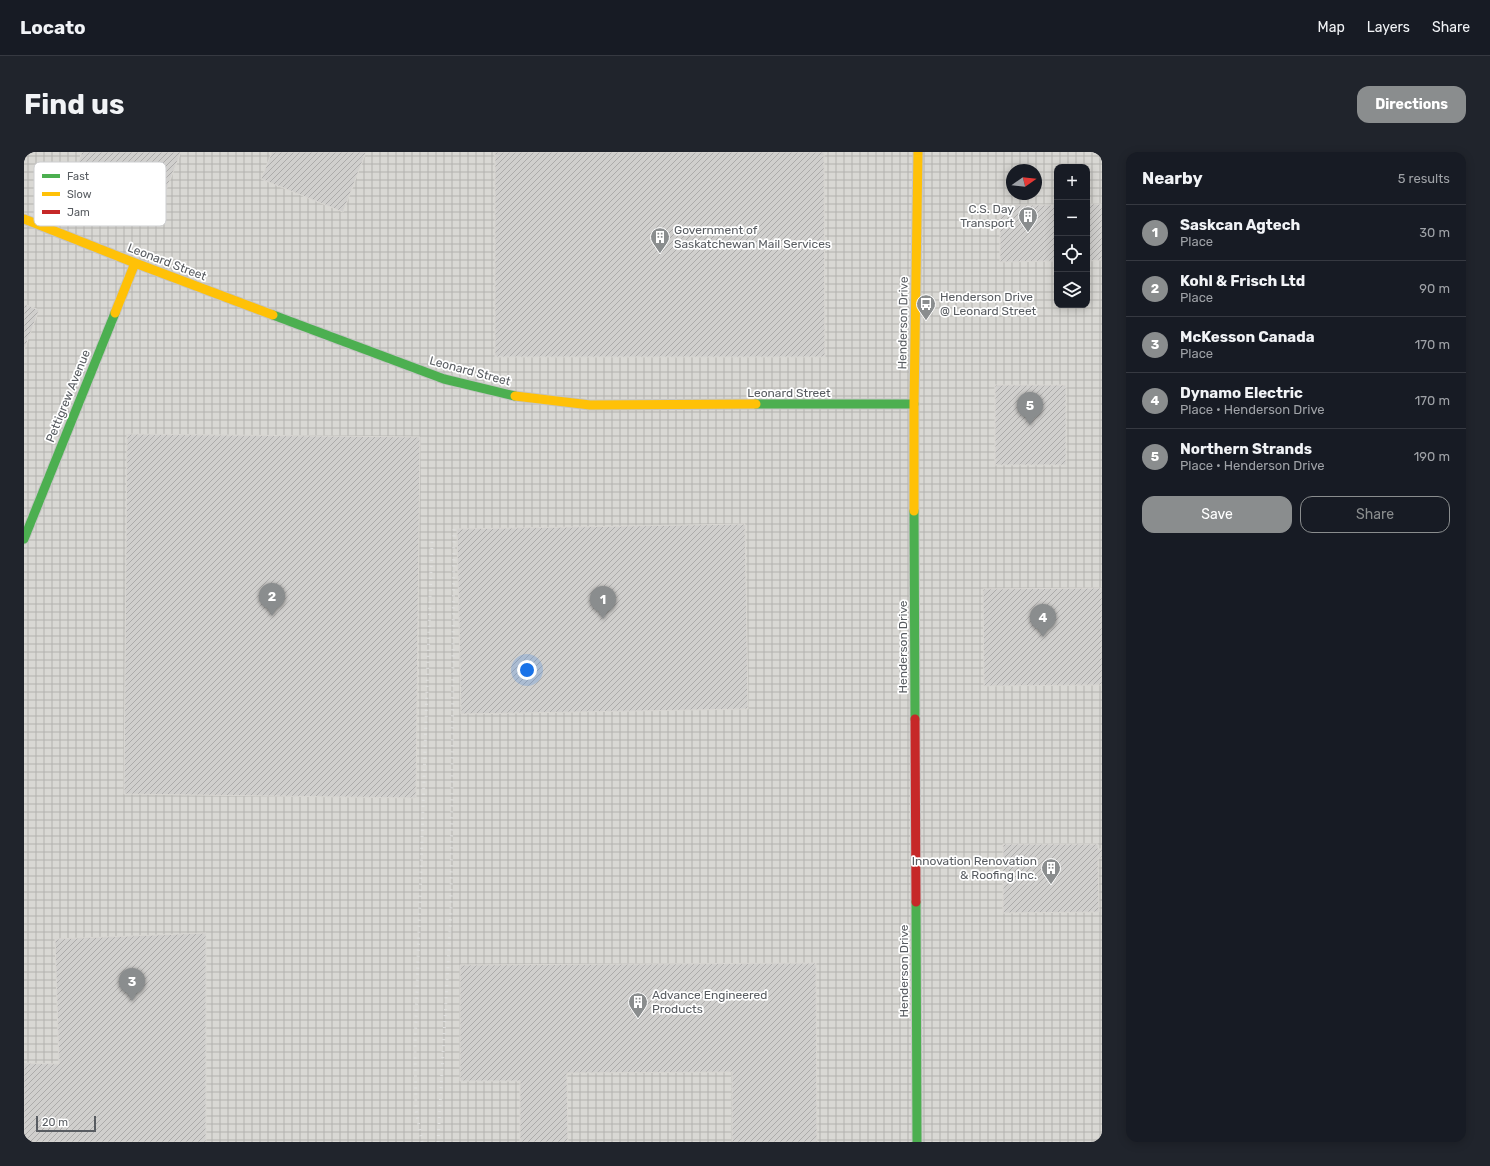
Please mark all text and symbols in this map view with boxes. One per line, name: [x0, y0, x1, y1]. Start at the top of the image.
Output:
text: Locato: [20, 16, 86, 39]
text: Map: [1318, 19, 1345, 36]
text: Layers: [1367, 19, 1410, 36]
text: Share: [1432, 19, 1470, 36]
button: Directions: [1357, 86, 1466, 123]
text: Find us: [24, 88, 124, 121]
legend: [34, 162, 166, 226]
north arrow: [1006, 164, 1042, 200]
map controls: [1054, 164, 1090, 308]
button: +: [1054, 164, 1090, 200]
text: Nearby: [1142, 168, 1203, 188]
text: Fast: [67, 170, 90, 183]
text: 5 results: [1398, 171, 1450, 186]
text: Slow: [67, 188, 92, 201]
button: −: [1054, 200, 1090, 236]
place label: C.S. Day Transport: [960, 202, 1014, 230]
building icon: C.S. Day Transport: [1017, 205, 1039, 233]
text: Jam: [67, 206, 90, 219]
text: Saskcan Agtech: [1180, 216, 1300, 234]
place label: Government of Saskatchewan Mail Services: [674, 223, 831, 251]
text: 1: [1152, 225, 1158, 240]
text: 30 m: [1419, 225, 1450, 240]
building icon: Government of Saskatchewan Mail Services: [649, 226, 671, 254]
text: Place: [1180, 234, 1213, 249]
button: locate: [1054, 236, 1090, 272]
street label: Leonard Street: [126, 241, 209, 284]
button: layers: [1054, 272, 1090, 308]
text: Kohl & Frisch Ltd: [1180, 272, 1305, 290]
street label: Henderson Drive: [895, 276, 911, 370]
text: 2: [1151, 281, 1159, 296]
text: 90 m: [1419, 281, 1450, 296]
place label: Henderson Drive @ Leonard Street: [940, 290, 1037, 318]
text: Place: [1180, 290, 1213, 305]
bus stop icon: Henderson Drive @ Leonard Street: [915, 293, 937, 321]
text: McKesson Canada: [1180, 328, 1314, 346]
text: 3: [1151, 337, 1159, 352]
text: 170 m: [1415, 337, 1450, 352]
text: Place: [1180, 346, 1213, 361]
street label: Pettigrew Avenue: [43, 347, 93, 444]
street label: Leonard Street: [428, 353, 512, 389]
text: Dynamo Electric: [1180, 384, 1303, 402]
street label: Leonard Street: [747, 386, 831, 400]
pin: 5: [1017, 392, 1043, 425]
text: 4: [1151, 393, 1159, 408]
text: 170 m: [1415, 393, 1450, 408]
text: Place · Henderson Drive: [1180, 402, 1325, 417]
text: Northern Strands: [1180, 440, 1312, 458]
text: 5: [1151, 449, 1159, 464]
text: 190 m: [1414, 449, 1450, 464]
text: Place · Henderson Drive: [1180, 458, 1325, 473]
button: Save: [1142, 496, 1292, 533]
button: Share: [1300, 496, 1450, 533]
pin: 2: [259, 583, 285, 616]
pin: 1: [590, 586, 616, 619]
street label: Henderson Drive: [896, 600, 910, 694]
pin: 4: [1030, 604, 1056, 637]
your location: [517, 660, 537, 680]
place label: Innovation Renovation & Roofing Inc.: [912, 854, 1037, 882]
building icon: Innovation Renovation & Roofing Inc.: [1040, 857, 1062, 885]
street label: Henderson Drive: [897, 924, 911, 1018]
pin: 3: [119, 968, 145, 1001]
place label: Advance Engineered Products: [652, 988, 767, 1016]
building icon: Advance Engineered Products: [627, 991, 649, 1019]
scale bar: [36, 1114, 96, 1133]
text: 20 m: [42, 1116, 68, 1129]

